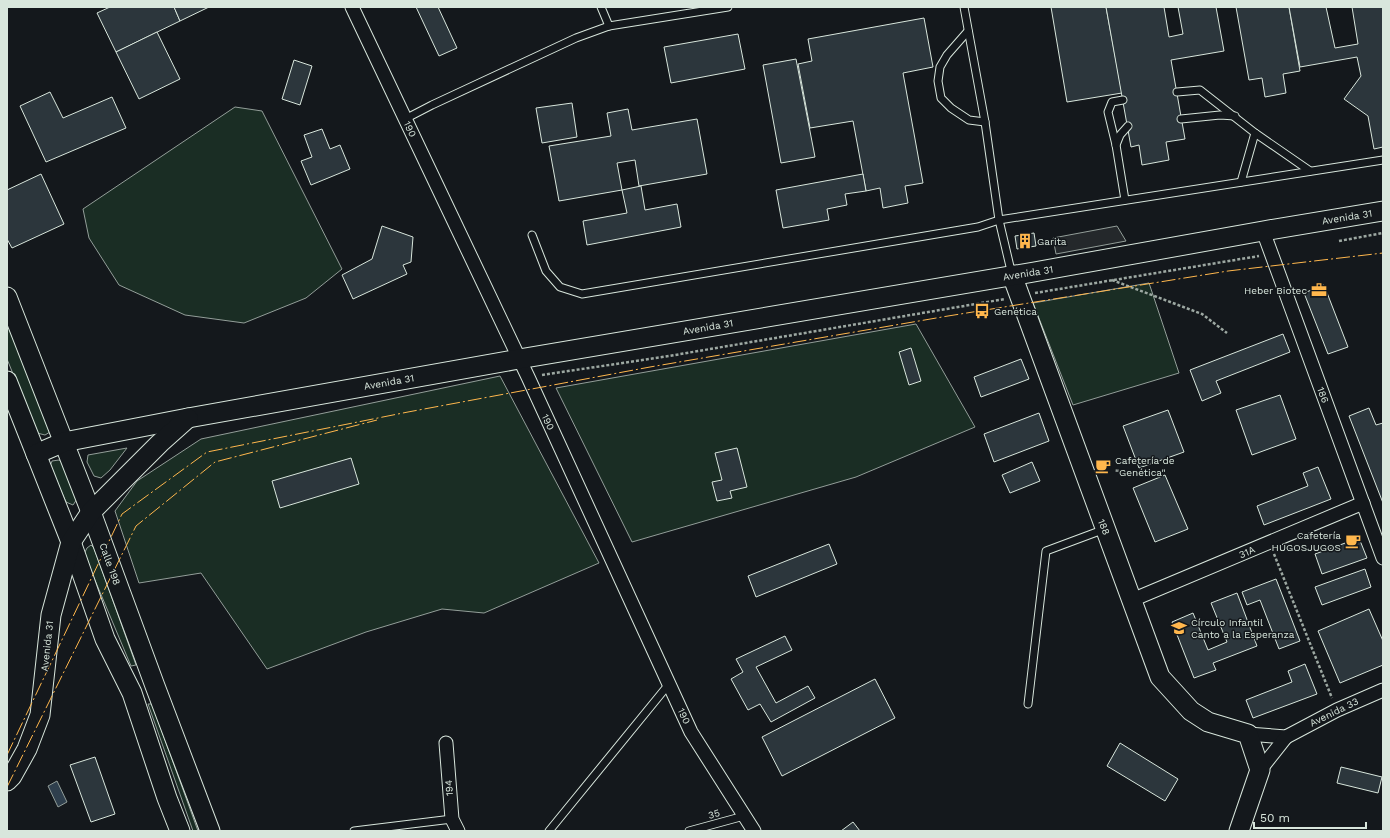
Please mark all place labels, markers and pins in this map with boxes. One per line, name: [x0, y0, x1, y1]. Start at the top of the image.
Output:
building icon: Garita: [1016, 232, 1034, 250]
place label: Garita: [1037, 236, 1067, 247]
office icon: Heber Biotec: [1310, 281, 1328, 299]
place label: Heber Biotec: [1244, 285, 1307, 296]
bus stop icon: Genética: [973, 302, 991, 320]
place label: Genética: [994, 306, 1037, 317]
place label: Cafetería de "Genética": [1115, 455, 1175, 478]
cafe icon: Cafetería de "Genética": [1094, 457, 1112, 475]
place label: Cafetería HUGOSJUGOS: [1272, 530, 1341, 553]
cafe icon: Cafetería HUGOSJUGOS: [1344, 532, 1362, 550]
place label: Círculo Infantil Canto a la Esperanza: [1191, 617, 1295, 640]
school or university icon: Círculo Infantil Canto a la Esperanza: [1170, 619, 1188, 637]

